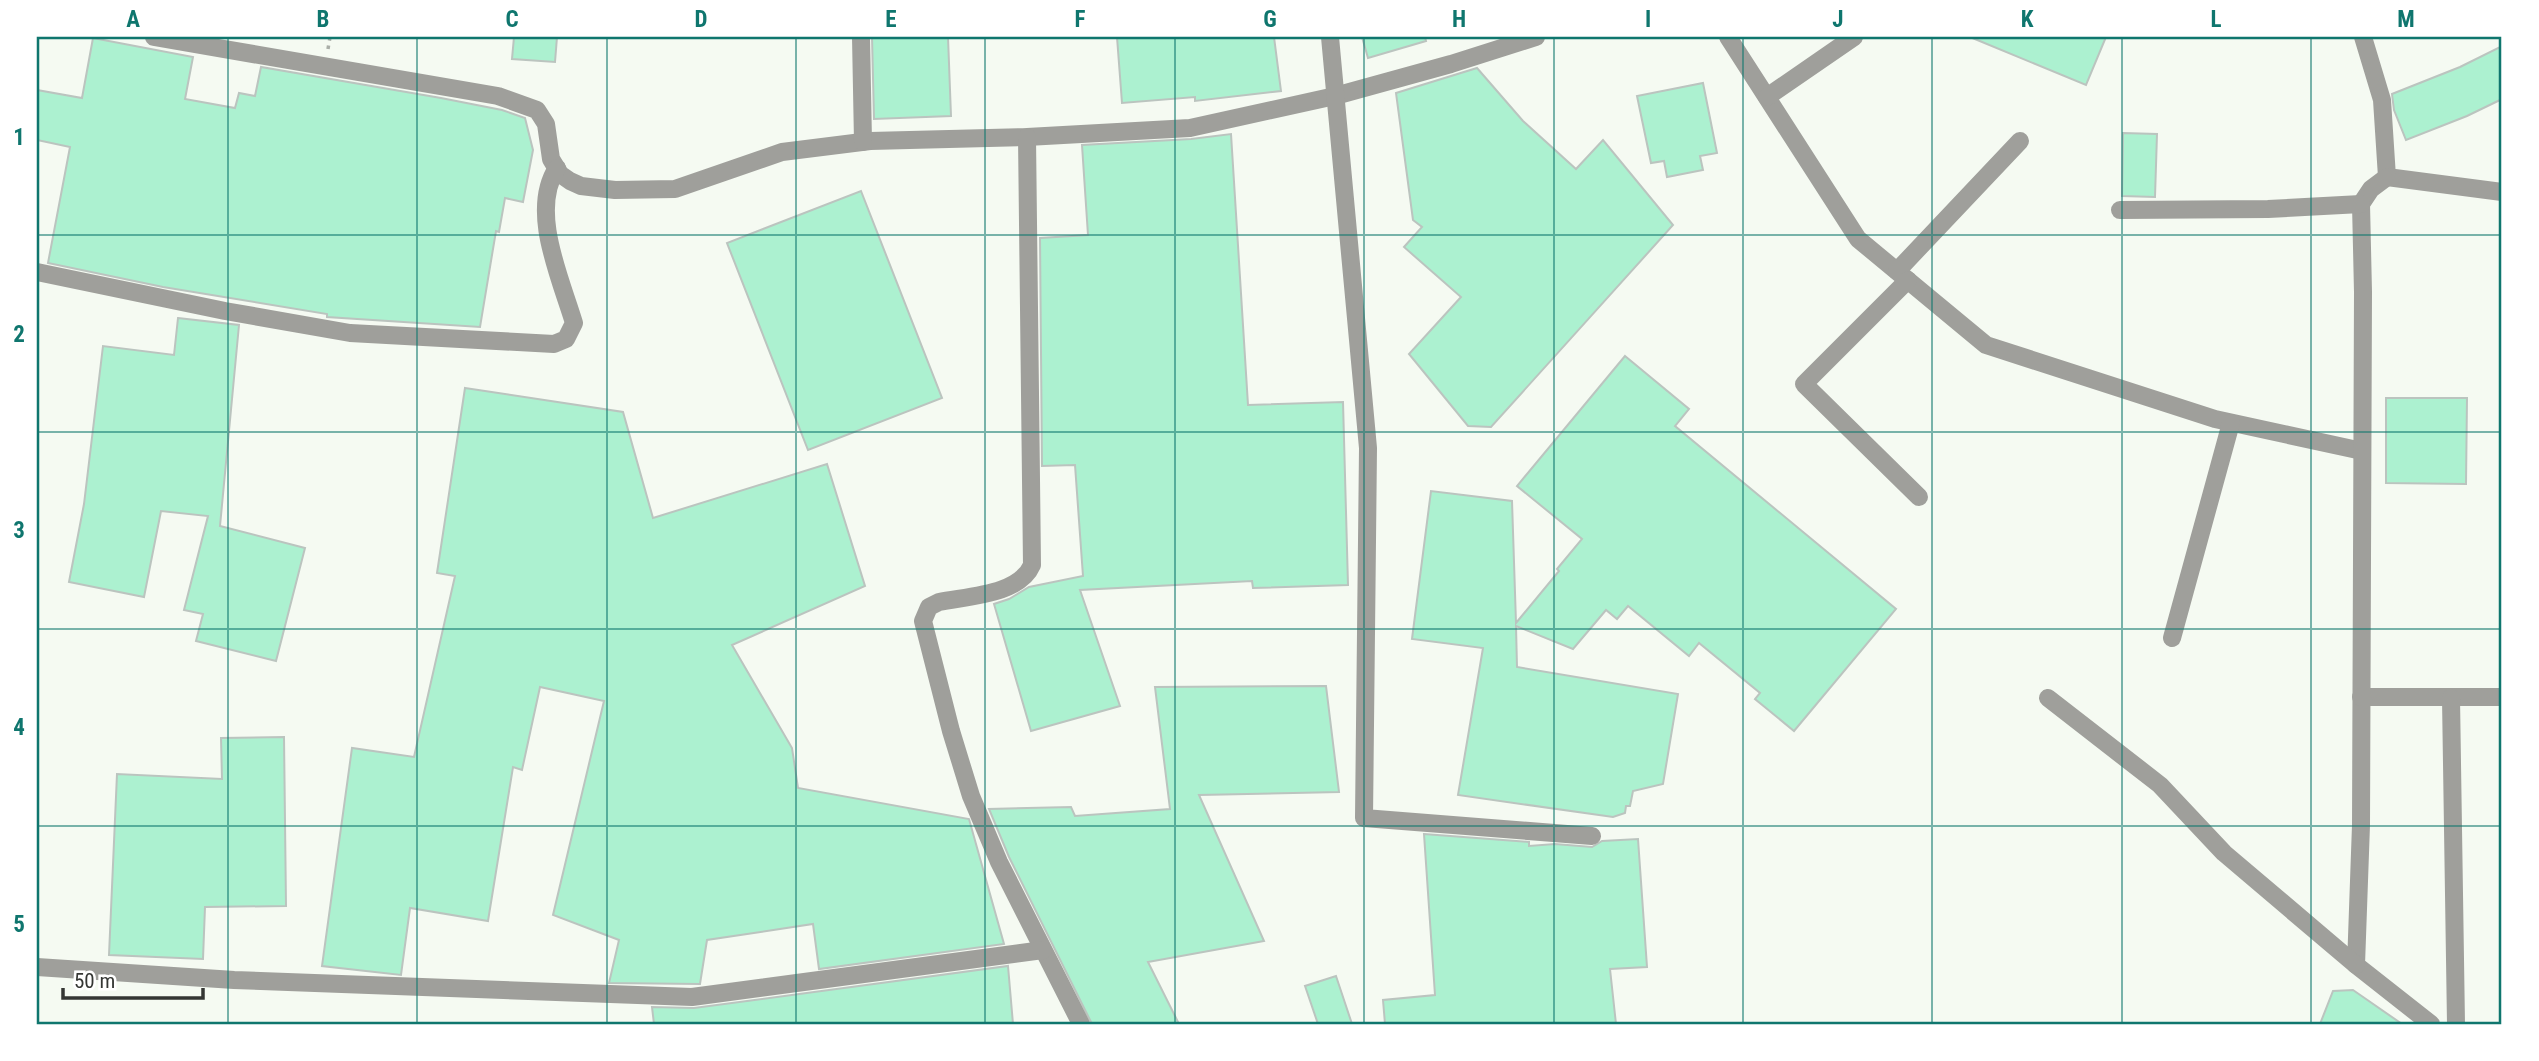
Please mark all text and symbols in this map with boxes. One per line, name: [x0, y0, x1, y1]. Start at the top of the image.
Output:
text: A: [126, 6, 140, 33]
text: B: [317, 6, 329, 33]
text: C: [505, 6, 519, 33]
text: D: [695, 6, 708, 33]
text: E: [885, 6, 897, 33]
text: F: [1075, 6, 1086, 33]
text: G: [1263, 6, 1277, 33]
text: H: [1452, 6, 1466, 33]
text: I: [1645, 6, 1651, 33]
text: J: [1832, 6, 1844, 33]
text: K: [2021, 6, 2034, 33]
text: L: [2210, 6, 2222, 33]
text: M: [2397, 6, 2415, 33]
text: 1: [13, 124, 25, 151]
text: 2: [13, 321, 25, 348]
text: 3: [13, 517, 25, 544]
text: 4: [13, 714, 25, 741]
text: 5: [13, 911, 25, 938]
scale bar: [63, 956, 203, 1000]
text: 50 m: [74, 969, 115, 993]

